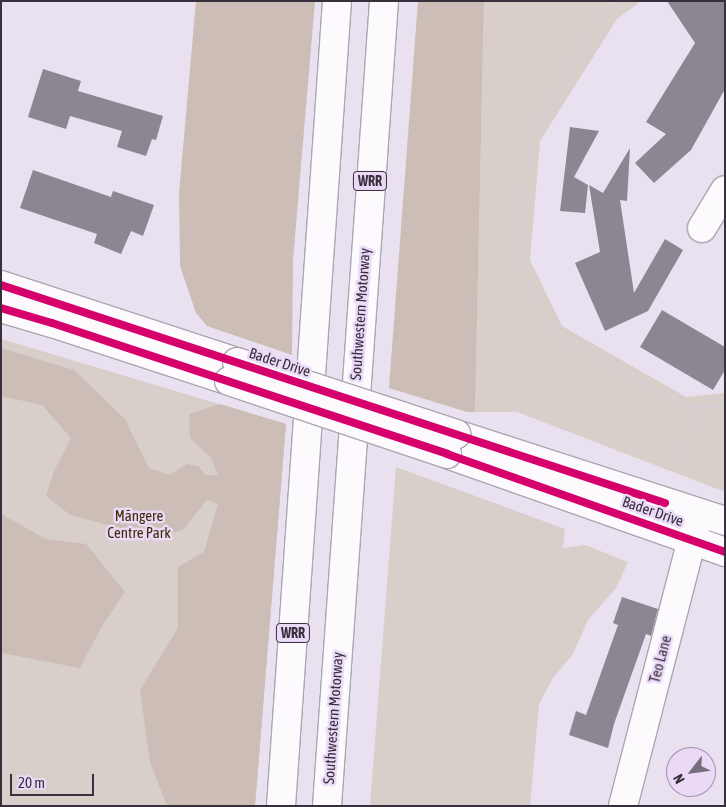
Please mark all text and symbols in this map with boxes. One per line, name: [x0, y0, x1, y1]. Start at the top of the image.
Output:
road number: WRR: [352, 170, 388, 192]
street label: Southwestern Motorway: [346, 247, 374, 381]
street label: Bader Drive: [247, 344, 313, 380]
street label: Bader Drive: [620, 492, 686, 530]
park label: Māngere Centre Park: [107, 506, 171, 541]
road number: WRR: [276, 622, 310, 644]
street label: Teo Lane: [645, 633, 675, 685]
street label: Southwestern Motorway: [319, 651, 347, 785]
north arrow: [666, 747, 716, 797]
scale bar: [12, 764, 96, 796]
text: N: [670, 771, 688, 787]
text: 20 m: [18, 774, 45, 791]

